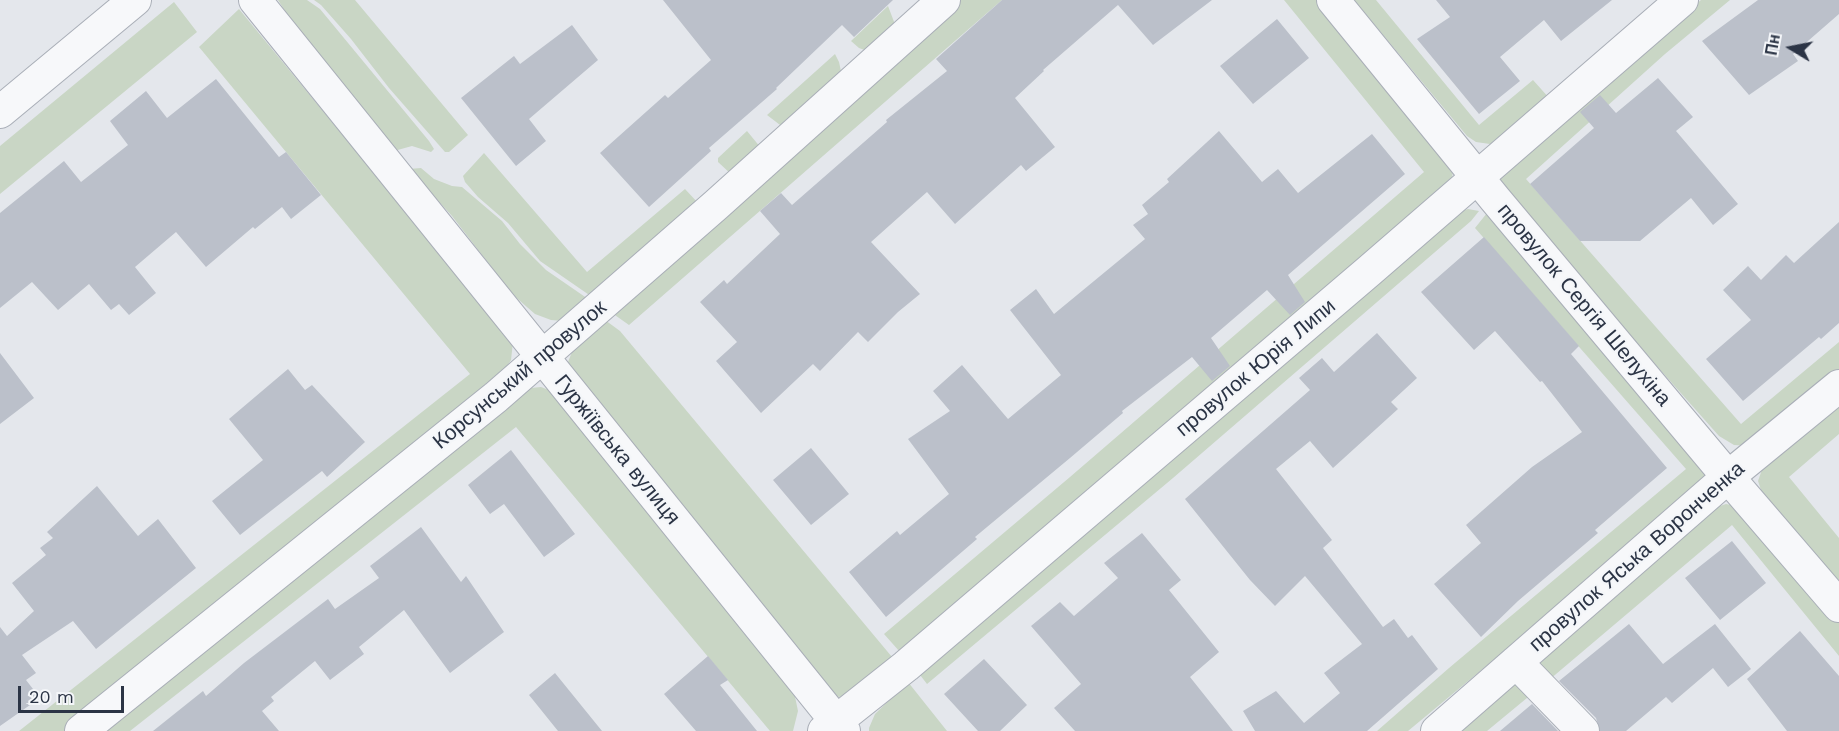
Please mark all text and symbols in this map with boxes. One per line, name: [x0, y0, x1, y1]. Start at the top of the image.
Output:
north arrow: [1761, 18, 1821, 78]
text: Пн: [1762, 33, 1784, 57]
street label: провулок Сергія Шелухіна: [1492, 199, 1676, 411]
street label: провулок Юрія Липи: [1171, 294, 1341, 442]
street label: Корсунський провулок: [428, 295, 612, 455]
street label: Гуржіївська вулиця: [549, 370, 685, 530]
street label: провулок Яська Воронченка: [1524, 457, 1750, 657]
scale bar: [21, 674, 128, 712]
text: 20 m: [29, 686, 74, 707]

